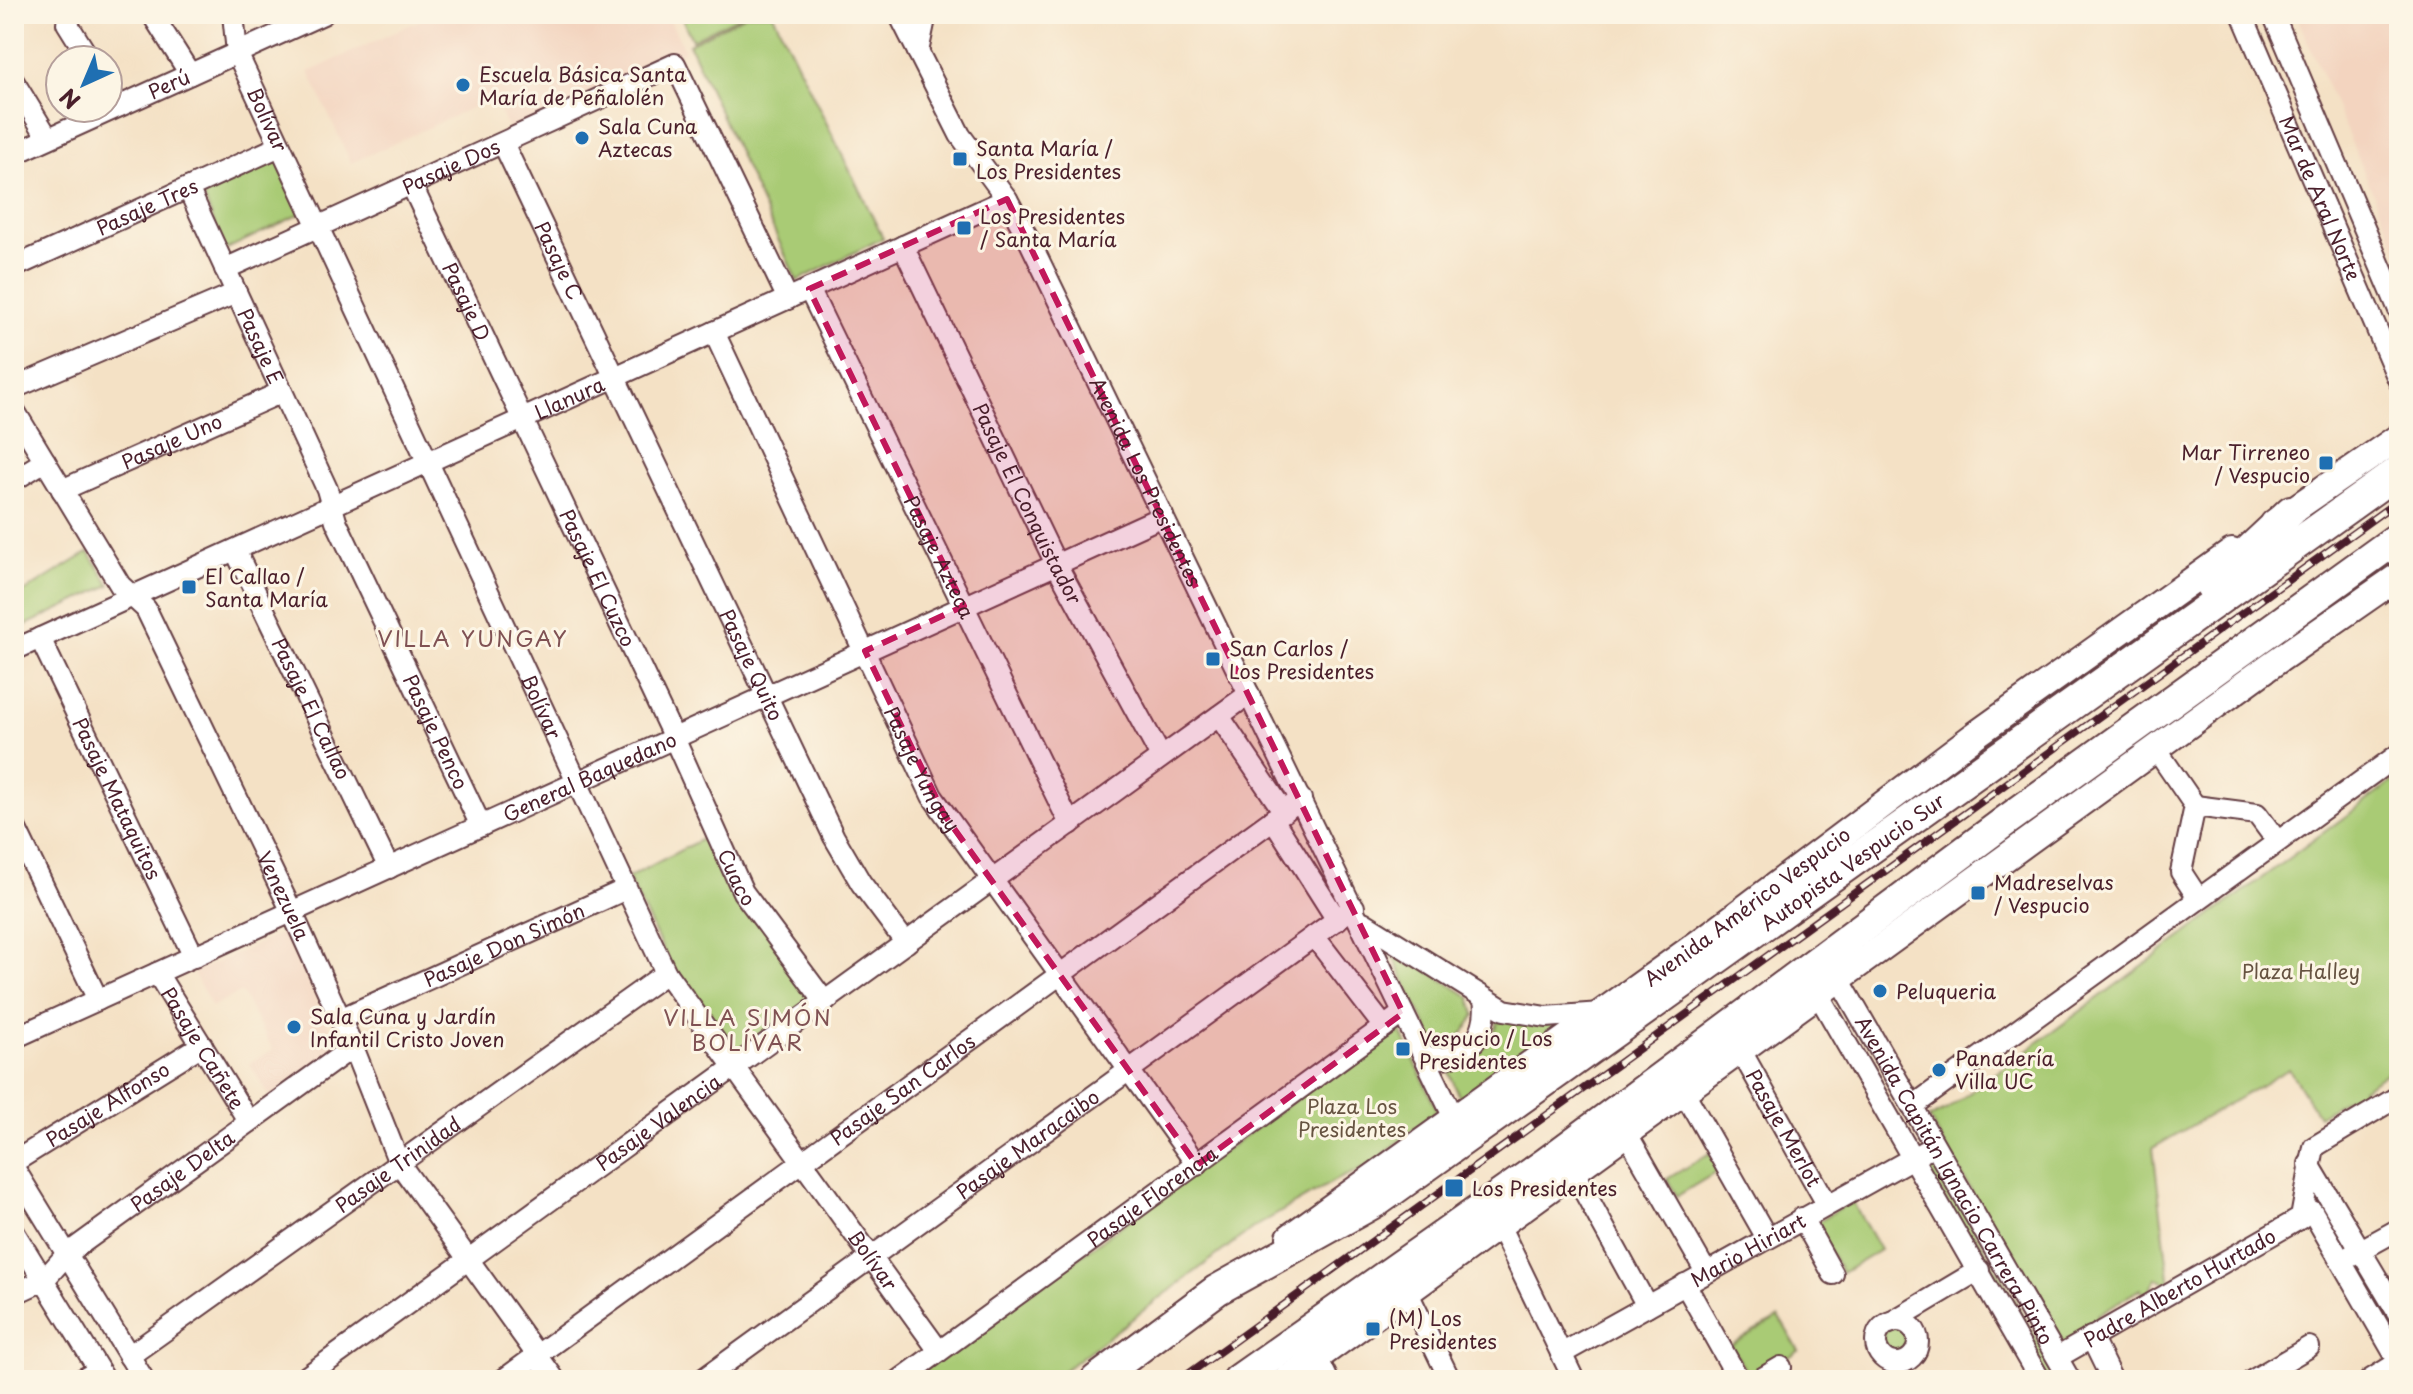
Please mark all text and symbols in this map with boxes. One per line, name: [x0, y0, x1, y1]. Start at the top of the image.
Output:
north arrow: [44, 44, 124, 124]
place label: Escuela Básica Santa María de Peñalolén: [479, 59, 687, 112]
street label: Perú: [143, 61, 195, 106]
marker: Escuela Básica Santa María de Peñalolén: [454, 76, 472, 94]
text: N: [51, 82, 87, 117]
street label: Bolívar: [240, 82, 296, 157]
place label: Sala Cuna Aztecas: [598, 111, 698, 164]
street label: Mar de Aral Norte: [2272, 111, 2369, 285]
marker: Sala Cuna Aztecas: [573, 129, 591, 147]
street label: Pasaje Dos: [397, 131, 504, 202]
place label: Santa María / Los Presidentes: [976, 133, 1121, 186]
marker: Santa María / Los Presidentes: [951, 150, 969, 168]
street label: Pasaje Tres: [91, 170, 203, 243]
place label: Los Presidentes / Santa María: [980, 201, 1125, 254]
street label: Pasaje C: [527, 216, 591, 305]
marker: Los Presidentes / Santa María: [955, 219, 973, 237]
street label: Pasaje D: [435, 257, 498, 346]
street label: Pasaje E: [230, 303, 291, 389]
street label: Llanura: [529, 368, 610, 427]
street label: Avenida Los Presidentes: [1083, 372, 1209, 591]
street label: Pasaje El Conquistador: [966, 398, 1090, 610]
street label: Pasaje Uno: [116, 406, 227, 477]
place label: Mar Tirreneo / Vespucio: [2181, 437, 2310, 490]
marker: Mar Tirreneo / Vespucio: [2317, 454, 2335, 472]
street label: Pasaje Azteca: [897, 490, 983, 624]
street label: Pasaje El Cuzco: [552, 504, 644, 652]
place label: El Callao / Santa María: [205, 561, 328, 614]
marker: El Callao / Santa María: [180, 578, 198, 596]
street label: Pasaje Quito: [712, 604, 791, 726]
district label: VILLA YUNGAY: [377, 621, 569, 654]
street label: Pasaje El Callao: [265, 632, 359, 784]
place label: San Carlos / Los Presidentes: [1229, 633, 1374, 686]
marker: San Carlos / Los Presidentes: [1204, 650, 1222, 668]
street label: Pasaje Penco: [396, 669, 476, 794]
street label: Bolívar: [514, 669, 570, 744]
street label: Pasaje Yungay: [877, 701, 968, 838]
street label: Pasaje Mataquitos: [65, 712, 169, 884]
street label: General Baquedano: [498, 724, 681, 829]
street label: Autopista Vespucio Sur: [1754, 785, 1951, 938]
street label: Avenida Américo Vespucio: [1637, 819, 1856, 993]
street label: Cuaco: [711, 844, 763, 912]
street label: Venezuela: [250, 846, 318, 945]
place label: Madreselvas / Vespucio: [1994, 867, 2114, 920]
marker: Madreselvas / Vespucio: [1969, 884, 1987, 902]
street label: Pasaje Don Simón: [419, 895, 589, 994]
park label: Plaza Halley: [2242, 956, 2360, 986]
place label: Peluqueria: [1896, 976, 1997, 1006]
street label: Pasaje Cañete: [154, 981, 253, 1115]
marker: Peluqueria: [1871, 982, 1889, 1000]
district label: VILLA SIMÓN BOLÍVAR: [663, 1000, 833, 1058]
place label: Sala Cuna y Jardín Infantil Cristo Joven: [310, 1001, 504, 1054]
street label: Avenida Capitán Ignacio Carrera Pinto: [1848, 1010, 2061, 1350]
marker: Sala Cuna y Jardín Infantil Cristo Joven: [285, 1018, 303, 1036]
place label: Vespucio / Los Presidentes: [1419, 1023, 1552, 1076]
street label: Pasaje San Carlos: [824, 1026, 981, 1152]
marker: Vespucio / Los Presidentes: [1394, 1040, 1412, 1058]
place label: Panadería Villa UC: [1955, 1043, 2054, 1096]
street label: Pasaje Alfonso: [40, 1054, 175, 1154]
marker: Panadería Villa UC: [1930, 1061, 1948, 1079]
street label: Pasaje Merlot: [1739, 1063, 1829, 1192]
street label: Pasaje Valencia: [589, 1066, 728, 1178]
street label: Pasaje Maracaibo: [950, 1082, 1105, 1206]
park label: Plaza Los Presidentes: [1298, 1091, 1406, 1144]
street label: Pasaje Trinidad: [329, 1109, 467, 1220]
street label: Pasaje Delta: [124, 1122, 241, 1219]
street label: Pasaje Florencia: [1080, 1138, 1224, 1254]
place label: Los Presidentes: [1472, 1173, 1617, 1203]
marker: Los Presidentes: [1443, 1177, 1465, 1199]
street label: Mario Hiriart: [1685, 1206, 1811, 1294]
street label: Padre Alberto Hurtado: [2078, 1221, 2281, 1354]
street label: Bolívar: [841, 1223, 906, 1297]
place label: (M) Los Presidentes: [1389, 1303, 1497, 1356]
marker: (M) Los Presidentes: [1364, 1320, 1382, 1338]

